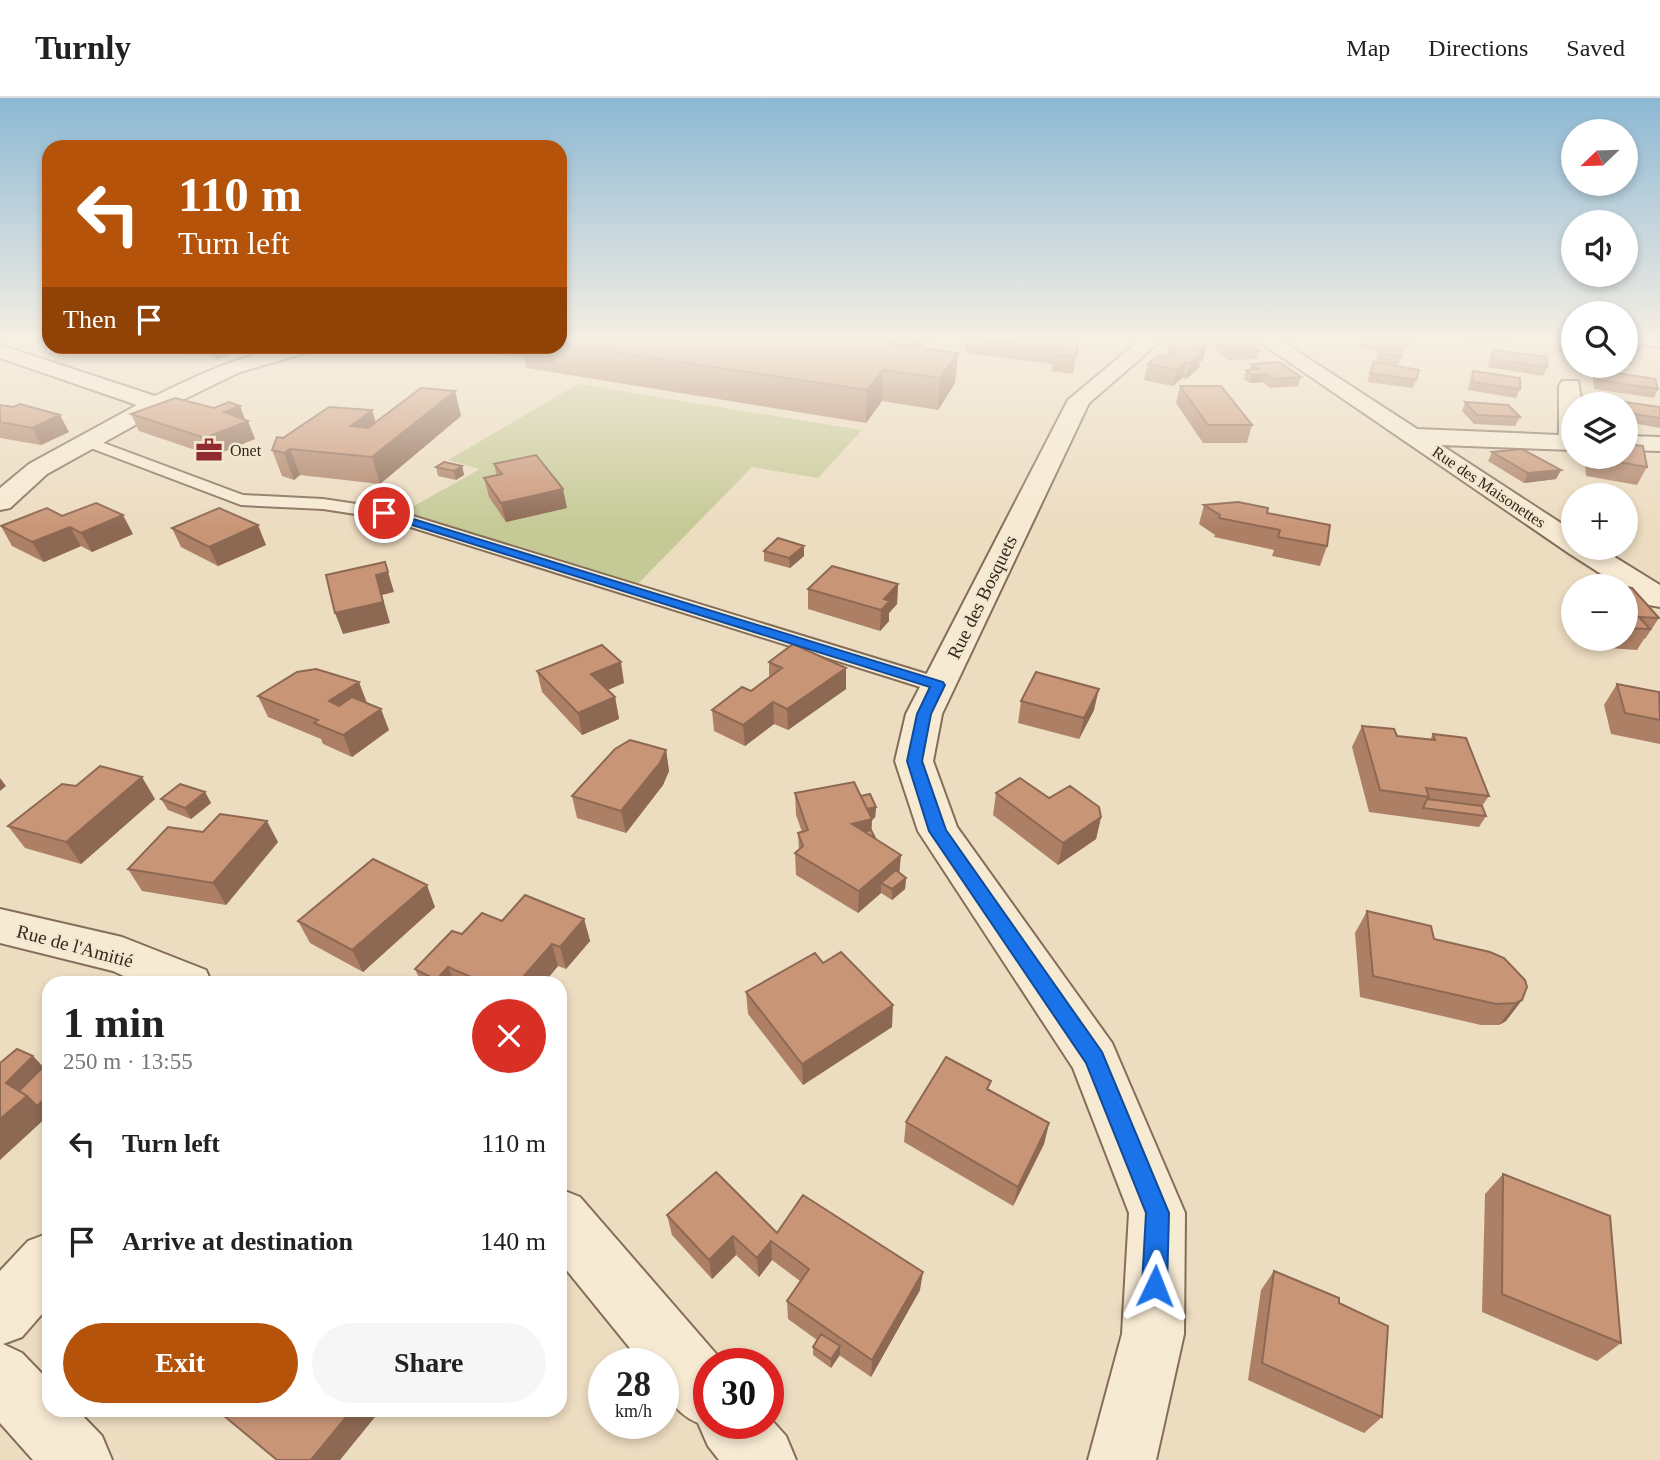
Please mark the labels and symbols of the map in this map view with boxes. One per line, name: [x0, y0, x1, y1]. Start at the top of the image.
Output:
north arrow: [1561, 119, 1638, 196]
office icon: Onet: [194, 435, 224, 465]
place label: Onet: [230, 442, 262, 459]
street label: Rue des Maisonettes: [1429, 443, 1549, 531]
pin: [354, 483, 414, 543]
street label: Rue des Bosquets: [943, 532, 1021, 662]
street label: Rue de l'Amitié: [15, 920, 135, 972]
position arrow: [1118, 1249, 1192, 1323]
speed limit sign: 30: [693, 1348, 784, 1439]

